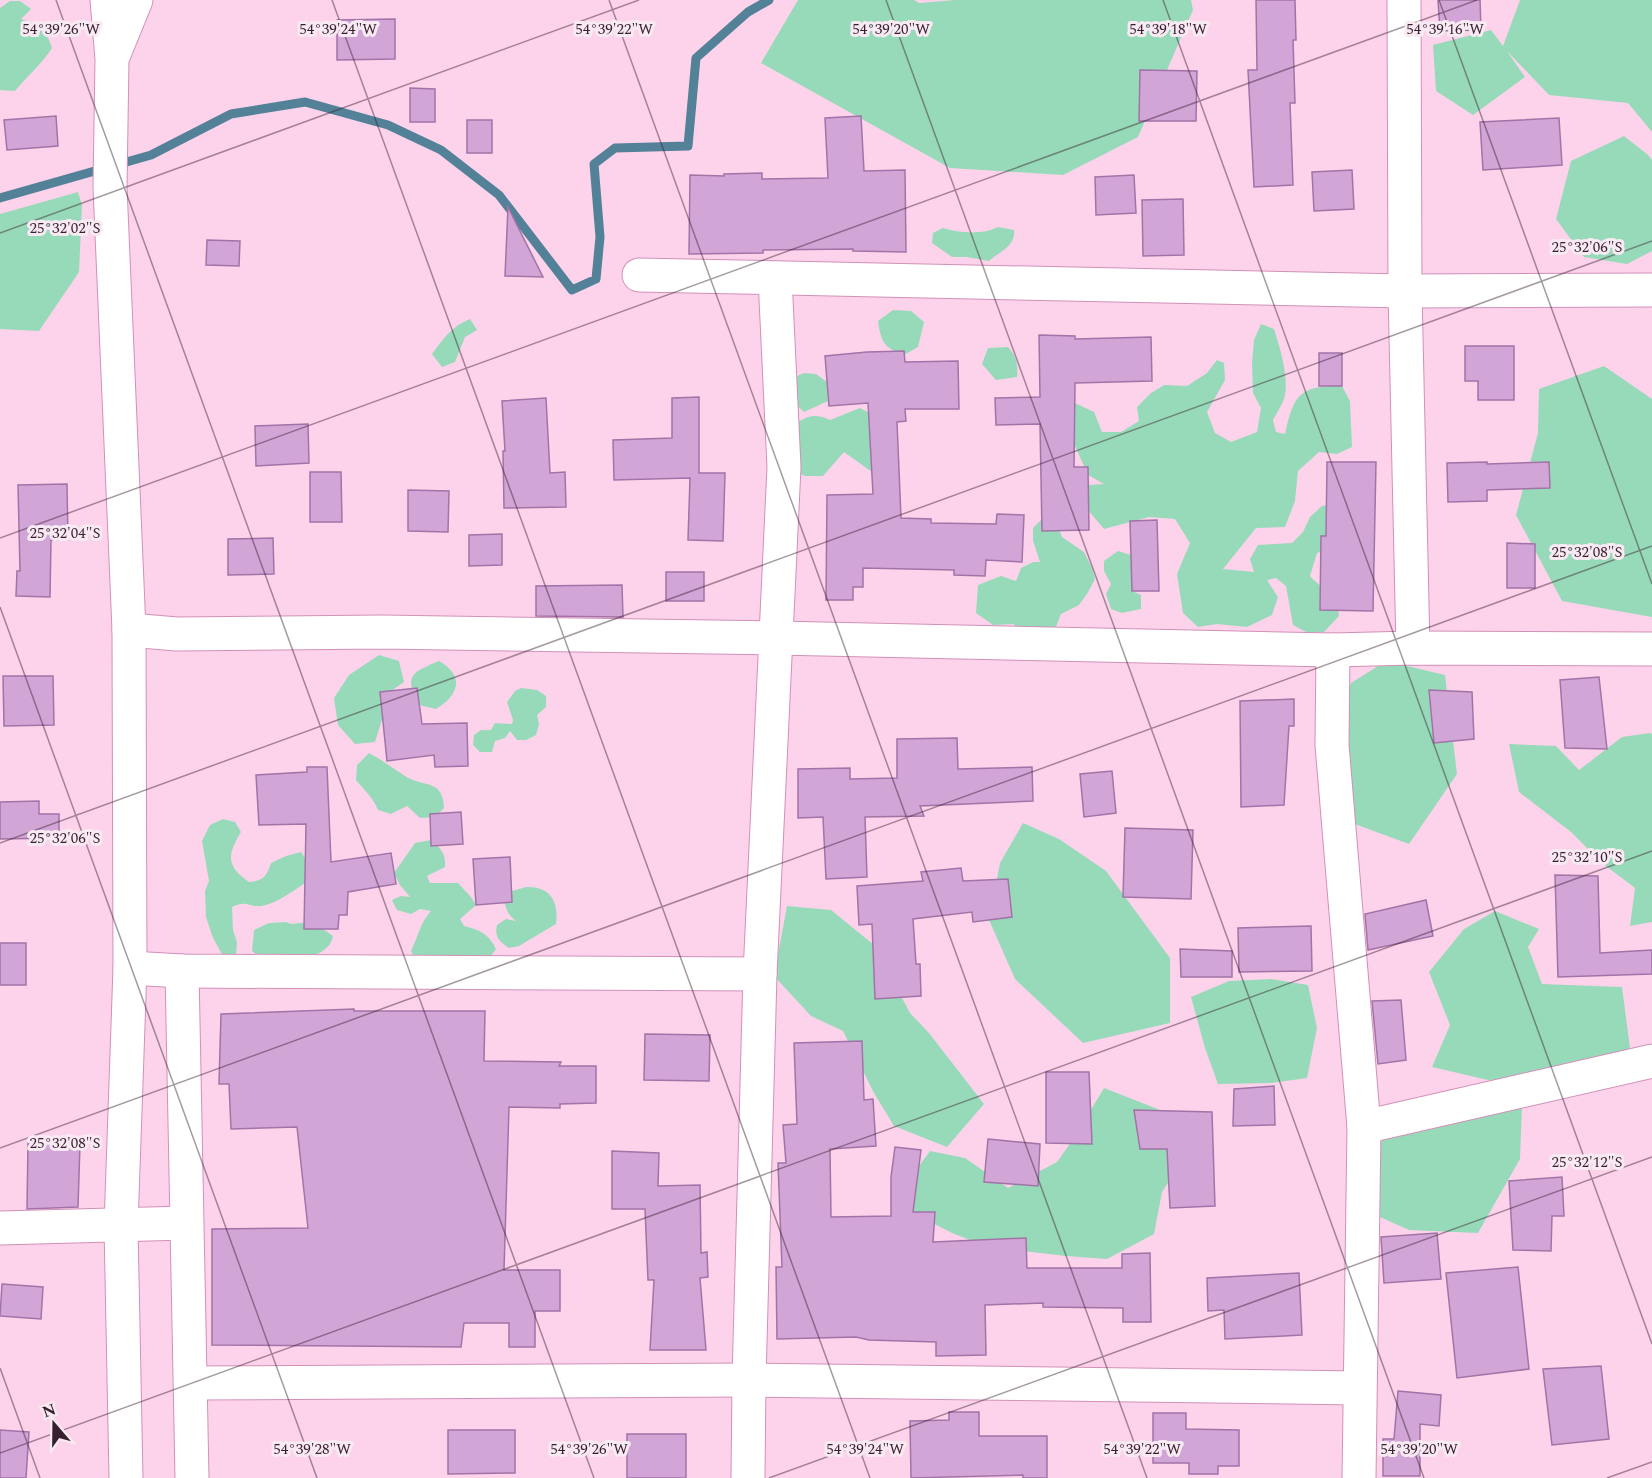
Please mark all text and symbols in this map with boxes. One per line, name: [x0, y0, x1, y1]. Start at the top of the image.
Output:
text: 54°39'26"W: [22, 18, 100, 41]
text: 54°39'24"W: [299, 18, 377, 41]
text: 54°39'22"W: [575, 18, 653, 41]
text: 54°39'20"W: [852, 18, 930, 41]
text: 54°39'18"W: [1129, 18, 1207, 41]
text: 54°39'16"W: [1406, 18, 1484, 41]
text: 25°32'02"S: [30, 217, 101, 240]
text: 25°32'06"S: [1552, 236, 1623, 259]
text: 25°32'04"S: [30, 522, 101, 545]
text: 25°32'08"S: [1552, 541, 1623, 564]
text: 25°32'06"S: [30, 827, 101, 850]
text: 25°32'10"S: [1552, 846, 1623, 869]
text: 25°32'08"S: [30, 1132, 101, 1155]
text: 25°32'12"S: [1552, 1151, 1623, 1174]
north arrow: [24, 1394, 84, 1454]
text: N: [39, 1397, 59, 1424]
text: 54°39'28"W: [273, 1438, 351, 1461]
text: 54°39'26"W: [550, 1438, 628, 1461]
text: 54°39'24"W: [826, 1438, 904, 1461]
text: 54°39'22"W: [1103, 1438, 1181, 1461]
text: 54°39'20"W: [1380, 1438, 1458, 1461]

